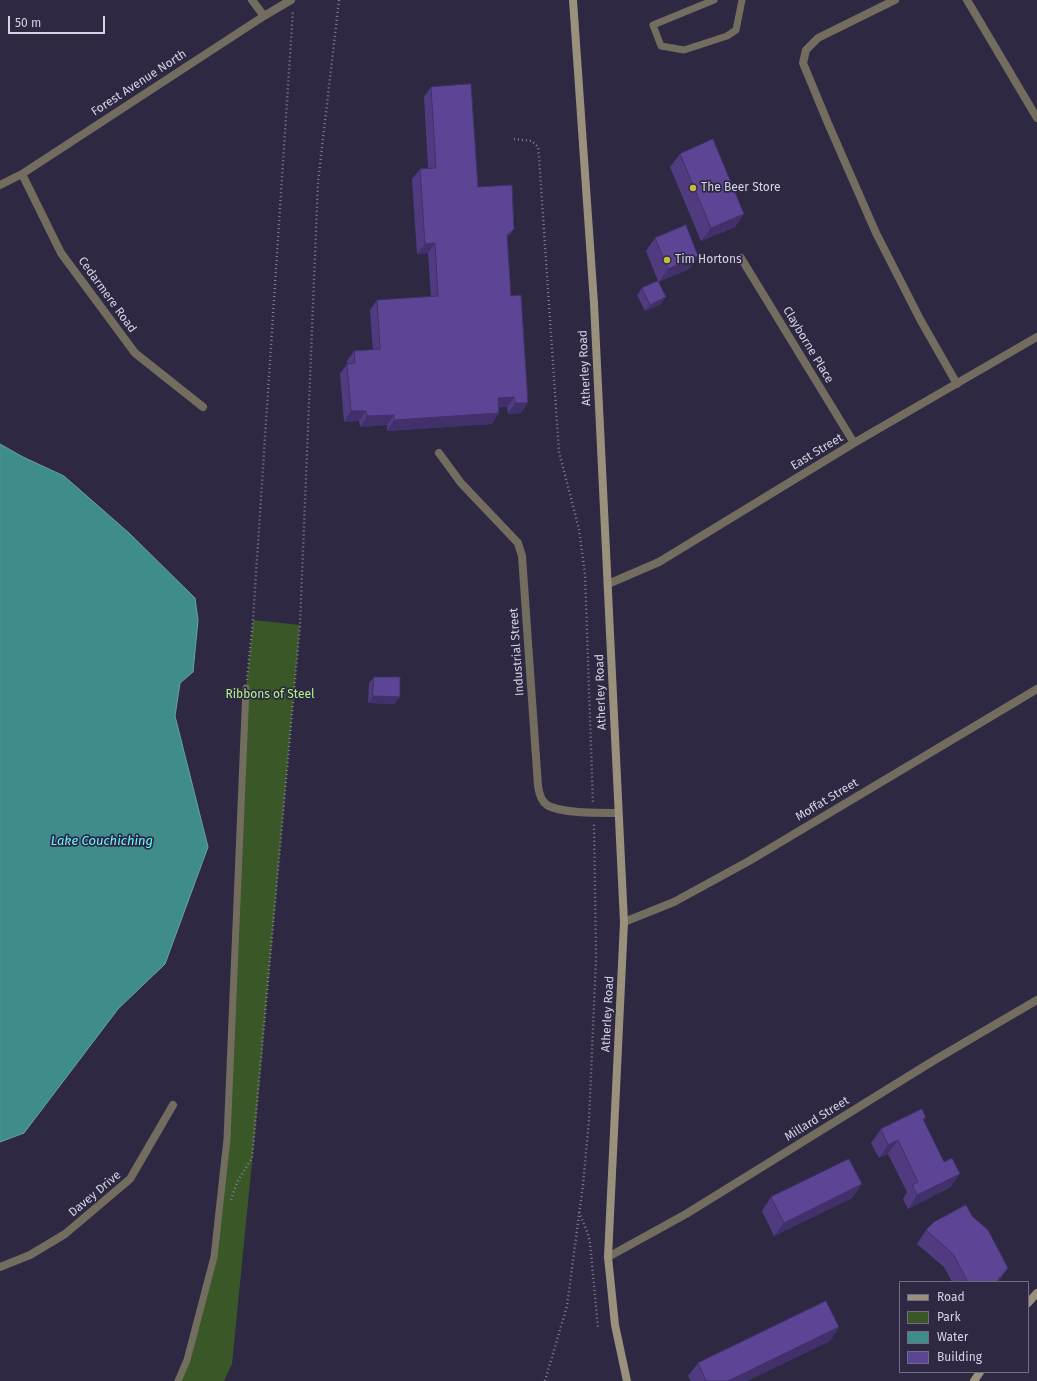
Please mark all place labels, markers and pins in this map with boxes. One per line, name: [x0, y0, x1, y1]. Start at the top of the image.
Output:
place label: The Beer Store: [701, 181, 781, 195]
marker: The Beer Store: [688, 183, 698, 193]
place label: Tim Hortons: [675, 253, 742, 267]
marker: Tim Hortons: [662, 255, 672, 265]

